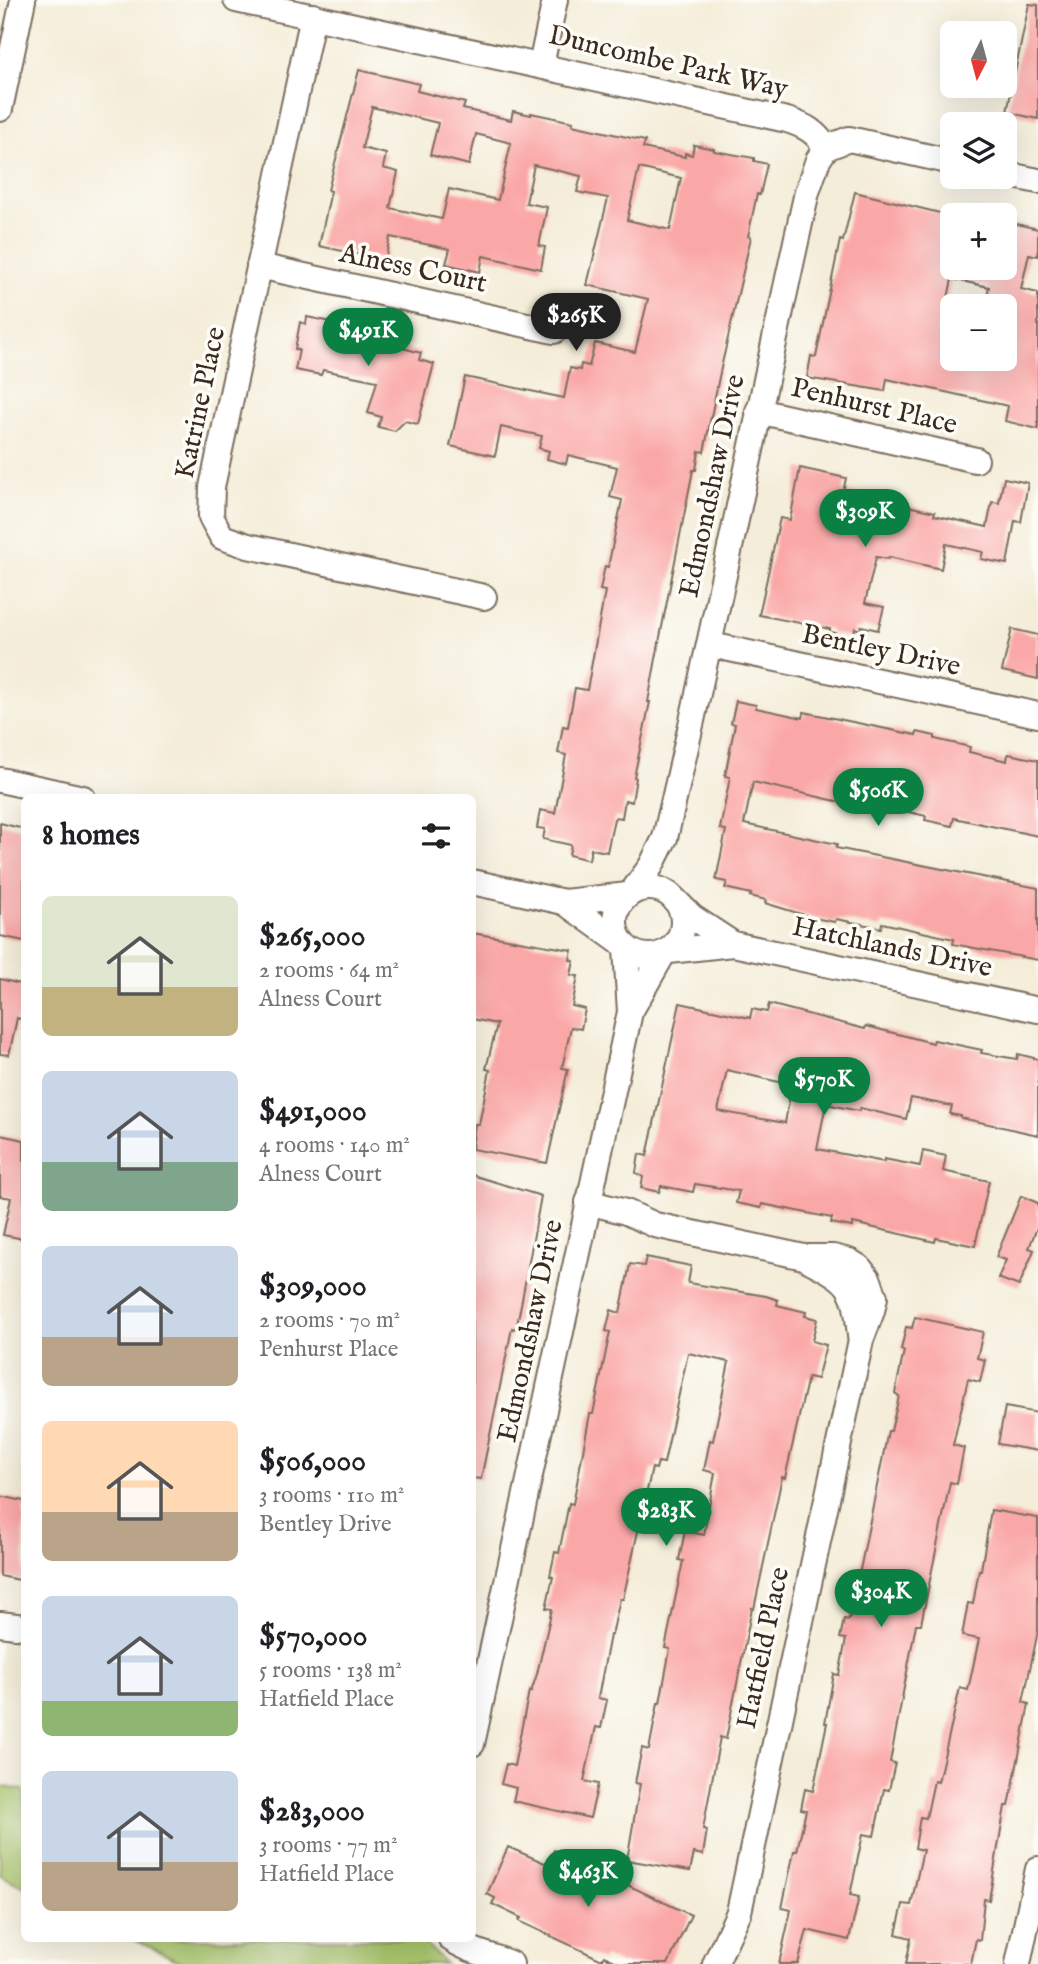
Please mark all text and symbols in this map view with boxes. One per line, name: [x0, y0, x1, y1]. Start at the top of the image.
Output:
street label: Duncombe Park Way: [545, 18, 791, 108]
north arrow: [940, 21, 1017, 98]
map controls: [940, 21, 1017, 371]
button: layers: [940, 112, 1017, 189]
button: +: [940, 203, 1017, 280]
street label: Alness Court: [335, 236, 490, 302]
pin: $265K: [527, 294, 625, 353]
button: −: [940, 294, 1017, 371]
text: $265K: [547, 301, 605, 330]
pin: $491K: [319, 308, 417, 368]
text: $491K: [338, 316, 398, 345]
street label: Katrine Place: [168, 324, 234, 482]
street label: Edmondshaw Drive: [672, 371, 754, 601]
street label: Penhurst Place: [787, 371, 961, 443]
pin: $309K: [816, 490, 914, 549]
text: $309K: [835, 497, 895, 526]
street label: Bentley Drive: [798, 617, 964, 685]
pin: $506K: [829, 768, 927, 828]
text: $506K: [849, 776, 907, 805]
text: 8 homes: [42, 817, 140, 855]
icon: filters: [417, 817, 455, 855]
street label: Hatchlands Drive: [789, 910, 995, 986]
text: $265,000: [259, 918, 365, 956]
icon: home: [98, 924, 182, 1008]
text: 2 rooms · 64 m²: [259, 956, 399, 985]
text: Alness Court: [259, 985, 382, 1014]
pin: $570K: [775, 1058, 873, 1117]
text: $570K: [794, 1065, 854, 1094]
text: $491,000: [259, 1093, 367, 1131]
icon: home: [98, 1099, 182, 1183]
text: 4 rooms · 140 m²: [259, 1131, 410, 1160]
text: Alness Court: [259, 1160, 382, 1189]
street label: Edmondshaw Drive: [490, 1216, 572, 1446]
text: $309,000: [259, 1268, 367, 1306]
icon: home: [98, 1274, 182, 1358]
text: 2 rooms · 70 m²: [259, 1306, 400, 1335]
text: Penhurst Place: [259, 1335, 398, 1364]
text: $506,000: [259, 1443, 366, 1481]
icon: home: [98, 1449, 182, 1533]
text: 3 rooms · 110 m²: [259, 1481, 404, 1510]
pin: $283K: [617, 1488, 715, 1548]
text: $283K: [637, 1496, 695, 1525]
text: Bentley Drive: [259, 1510, 392, 1539]
street label: Hatfield Place: [730, 1564, 798, 1732]
pin: $304K: [832, 1570, 930, 1629]
text: $304K: [851, 1577, 911, 1606]
text: $570,000: [259, 1618, 367, 1656]
icon: home: [98, 1624, 182, 1708]
text: 5 rooms · 138 m²: [259, 1656, 402, 1685]
text: Hatfield Place: [259, 1685, 394, 1714]
text: $283,000: [259, 1793, 365, 1831]
icon: home: [98, 1799, 182, 1883]
text: 3 rooms · 77 m²: [259, 1831, 398, 1860]
pin: $463K: [539, 1850, 637, 1909]
text: $463K: [559, 1857, 617, 1886]
text: Hatfield Place: [259, 1860, 394, 1889]

